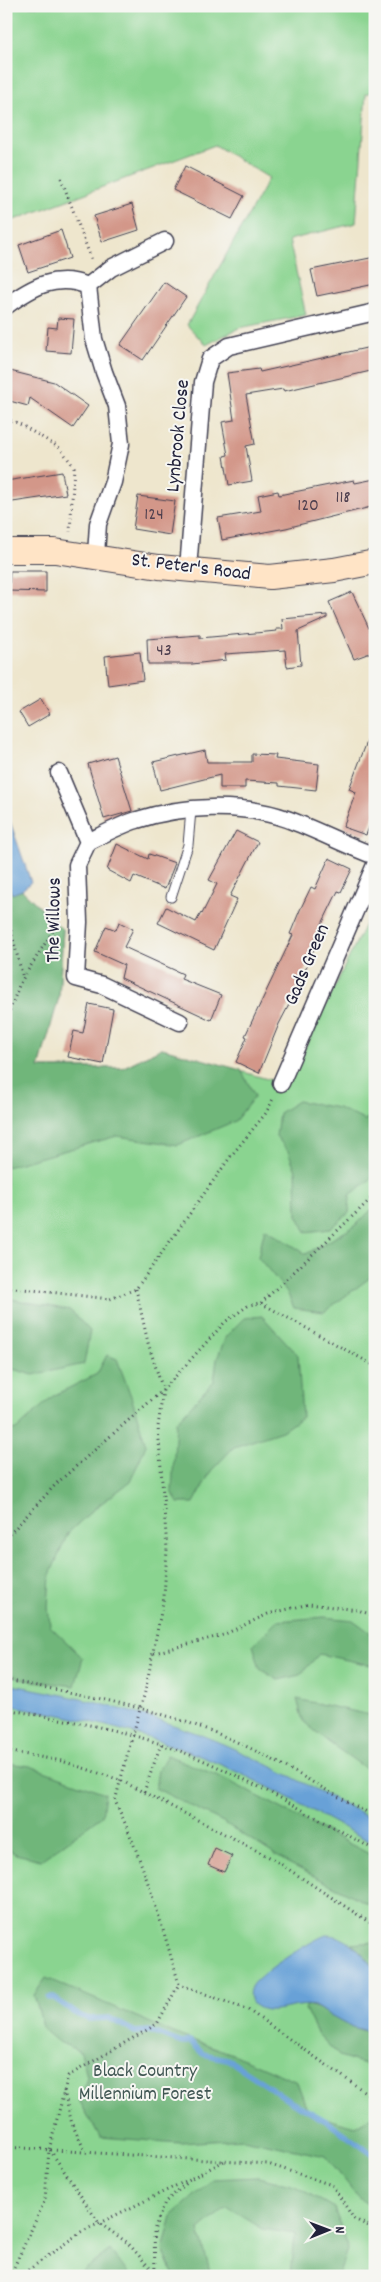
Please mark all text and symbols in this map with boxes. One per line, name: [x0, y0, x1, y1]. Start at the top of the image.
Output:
street label: Lynbrook Close: [160, 378, 198, 493]
house number: 118: [335, 486, 351, 511]
house number: 120: [297, 494, 319, 519]
house number: 124: [144, 503, 164, 528]
street label: St. Peter's Road: [130, 547, 252, 589]
house number: 43: [156, 639, 172, 664]
street label: The Willows: [40, 877, 70, 963]
street label: Gads Green: [278, 920, 338, 1010]
park label: Black Country Millennium Forest: [79, 2058, 211, 2109]
north arrow: [304, 2204, 354, 2254]
text: N: [329, 2226, 349, 2234]

